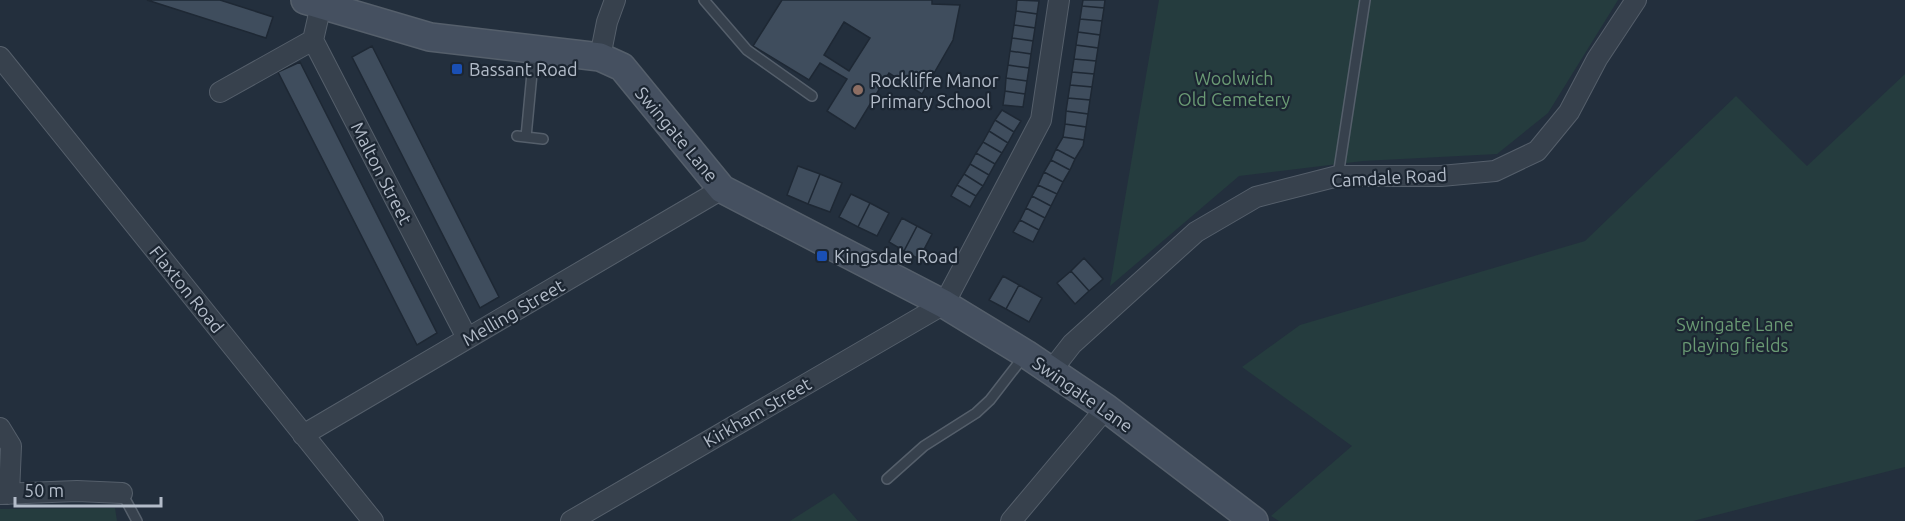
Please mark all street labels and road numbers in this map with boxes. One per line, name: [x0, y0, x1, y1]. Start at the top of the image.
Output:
street label: Swingate Lane: [632, 83, 722, 185]
street label: Malton Street: [348, 119, 416, 227]
street label: Camdale Road: [1331, 164, 1447, 190]
street label: Flaxton Road: [146, 242, 228, 336]
street label: Melling Street: [458, 275, 568, 349]
street label: Swingate Lane: [1029, 352, 1137, 436]
street label: Kirkham Street: [700, 373, 814, 451]

